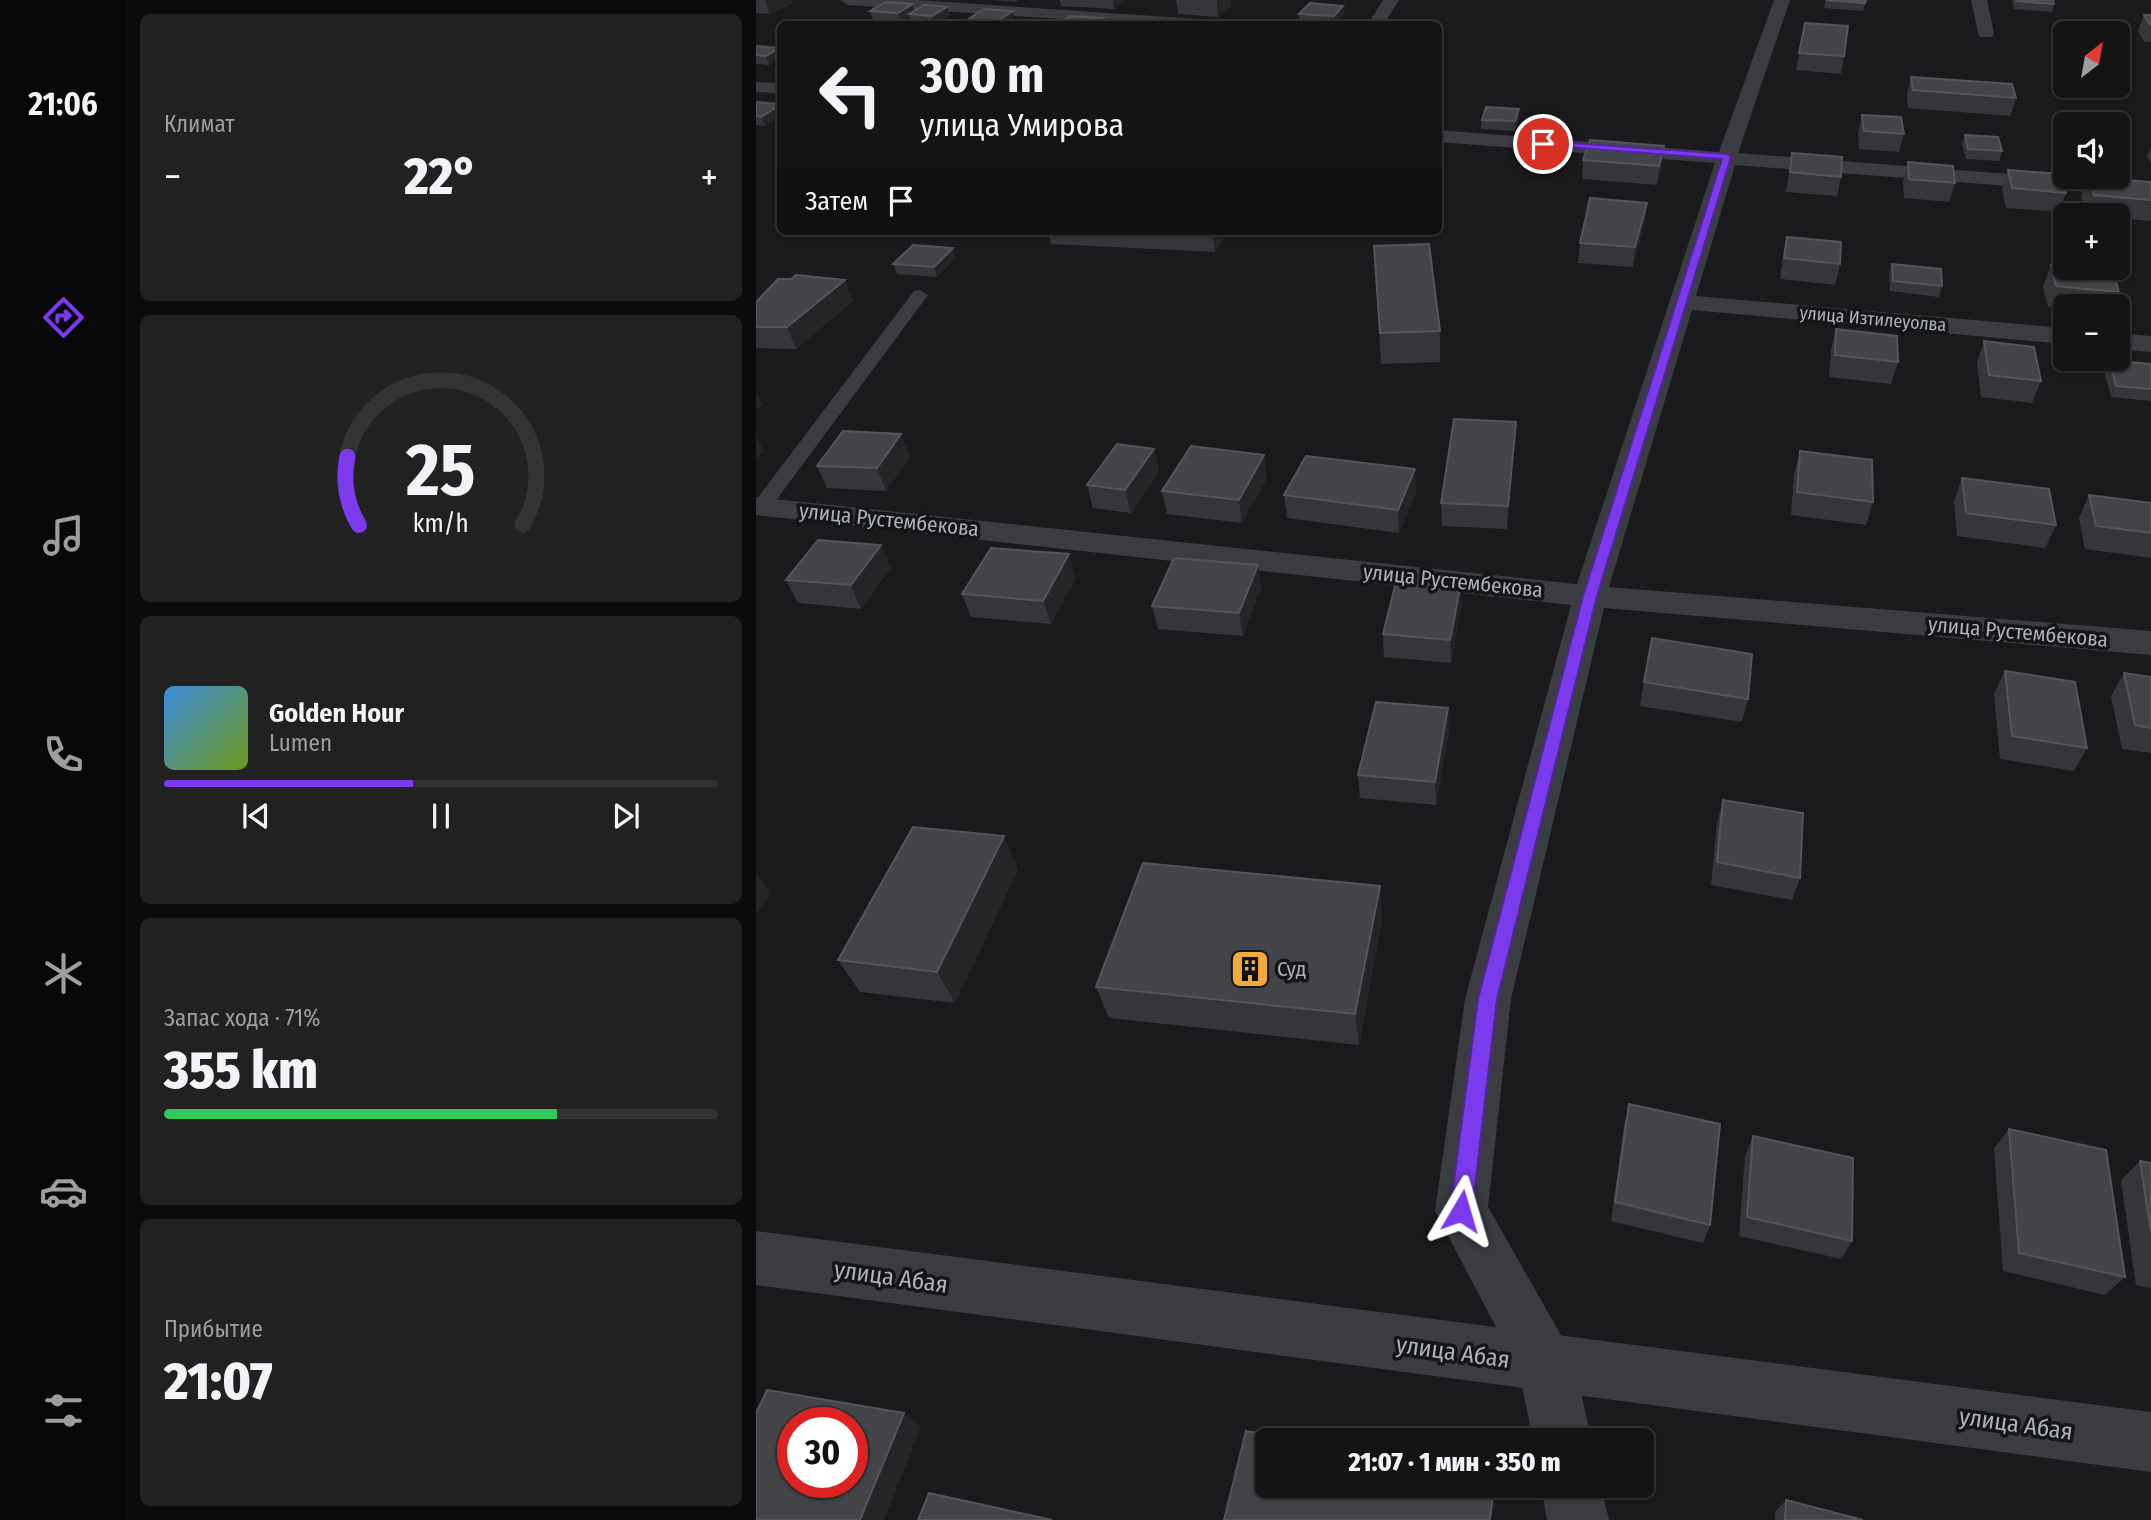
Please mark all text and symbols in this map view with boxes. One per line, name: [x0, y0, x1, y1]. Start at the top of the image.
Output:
north arrow: [2053, 21, 2130, 98]
map controls: [2053, 21, 2130, 371]
text: 300 m: [920, 46, 1044, 105]
icon: left: [805, 49, 896, 140]
text: 21:06: [28, 85, 98, 123]
text: улица Умирова: [920, 106, 1124, 144]
text: Климат: [164, 110, 235, 138]
button: sound: [2053, 112, 2130, 189]
pin: [1513, 114, 1573, 174]
icon: arrive: [1524, 125, 1562, 163]
text: 22°: [404, 145, 478, 208]
text: −: [164, 154, 181, 200]
text: +: [701, 154, 718, 200]
icon: arrive: [882, 182, 920, 220]
text: Затем: [805, 186, 868, 217]
button: +: [2053, 203, 2130, 280]
icon: directions: [39, 293, 88, 342]
button: −: [2053, 294, 2130, 371]
street label: улица Изтилеуолва: [1799, 302, 1947, 336]
text: 25: [405, 427, 476, 514]
street label: улица Рустембекова: [798, 498, 980, 542]
text: km/h: [413, 509, 469, 539]
icon: music: [39, 511, 88, 560]
street label: улица Рустембекова: [1362, 559, 1544, 603]
street label: улица Рустембекова: [1927, 611, 2109, 653]
text: Golden Hour: [269, 698, 404, 729]
text: Lumen: [269, 729, 332, 757]
icon: phone: [39, 730, 88, 779]
icon: previous: [237, 797, 275, 835]
icon: pause: [422, 797, 460, 835]
icon: next: [607, 797, 645, 835]
building icon: Суд: [1229, 948, 1271, 990]
icon: climate: [39, 949, 88, 998]
place label: Суд: [1277, 956, 1306, 982]
text: Запас хода · 71%: [164, 1004, 320, 1032]
text: 355 km: [164, 1039, 318, 1102]
icon: car: [39, 1167, 88, 1216]
position arrow: [1424, 1174, 1498, 1248]
street label: улица Абая: [832, 1255, 950, 1299]
text: Прибытие: [164, 1315, 263, 1343]
street label: улица Абая: [1394, 1330, 1512, 1374]
text: 21:07: [164, 1350, 273, 1413]
icon: filters: [39, 1386, 88, 1435]
street label: улица Абая: [1957, 1402, 2075, 1446]
speed limit sign: 30: [777, 1407, 868, 1498]
text: 21:07 · 1 мин · 350 m: [1348, 1447, 1561, 1478]

